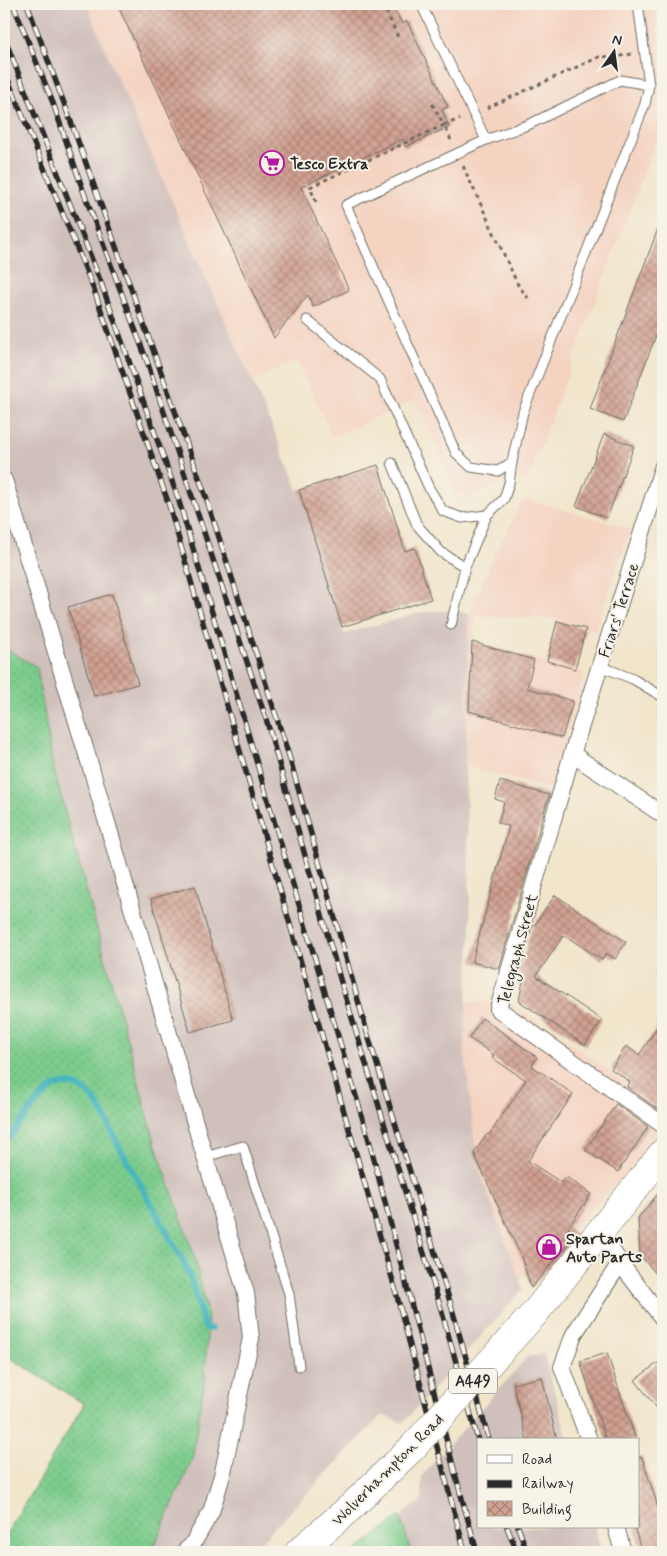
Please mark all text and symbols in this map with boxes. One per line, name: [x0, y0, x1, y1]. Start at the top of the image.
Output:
north arrow: [590, 28, 640, 78]
text: N: [610, 30, 624, 50]
supermarket icon: Tesco Extra: [259, 150, 285, 176]
place label: Tesco Extra: [290, 154, 368, 175]
street label: Friars' Terrace: [594, 560, 645, 661]
street label: Telegraph Street: [494, 891, 545, 1008]
place label: Spartan Auto Parts: [566, 1229, 642, 1268]
shop icon: Spartan Auto Parts: [536, 1234, 562, 1260]
road number: A449: [449, 1368, 497, 1394]
street label: Wolverhampton Road: [327, 1409, 449, 1531]
legend: [477, 1438, 640, 1528]
text: Road: [522, 1450, 552, 1470]
text: Railway: [522, 1474, 574, 1494]
text: Building: [522, 1500, 572, 1521]

